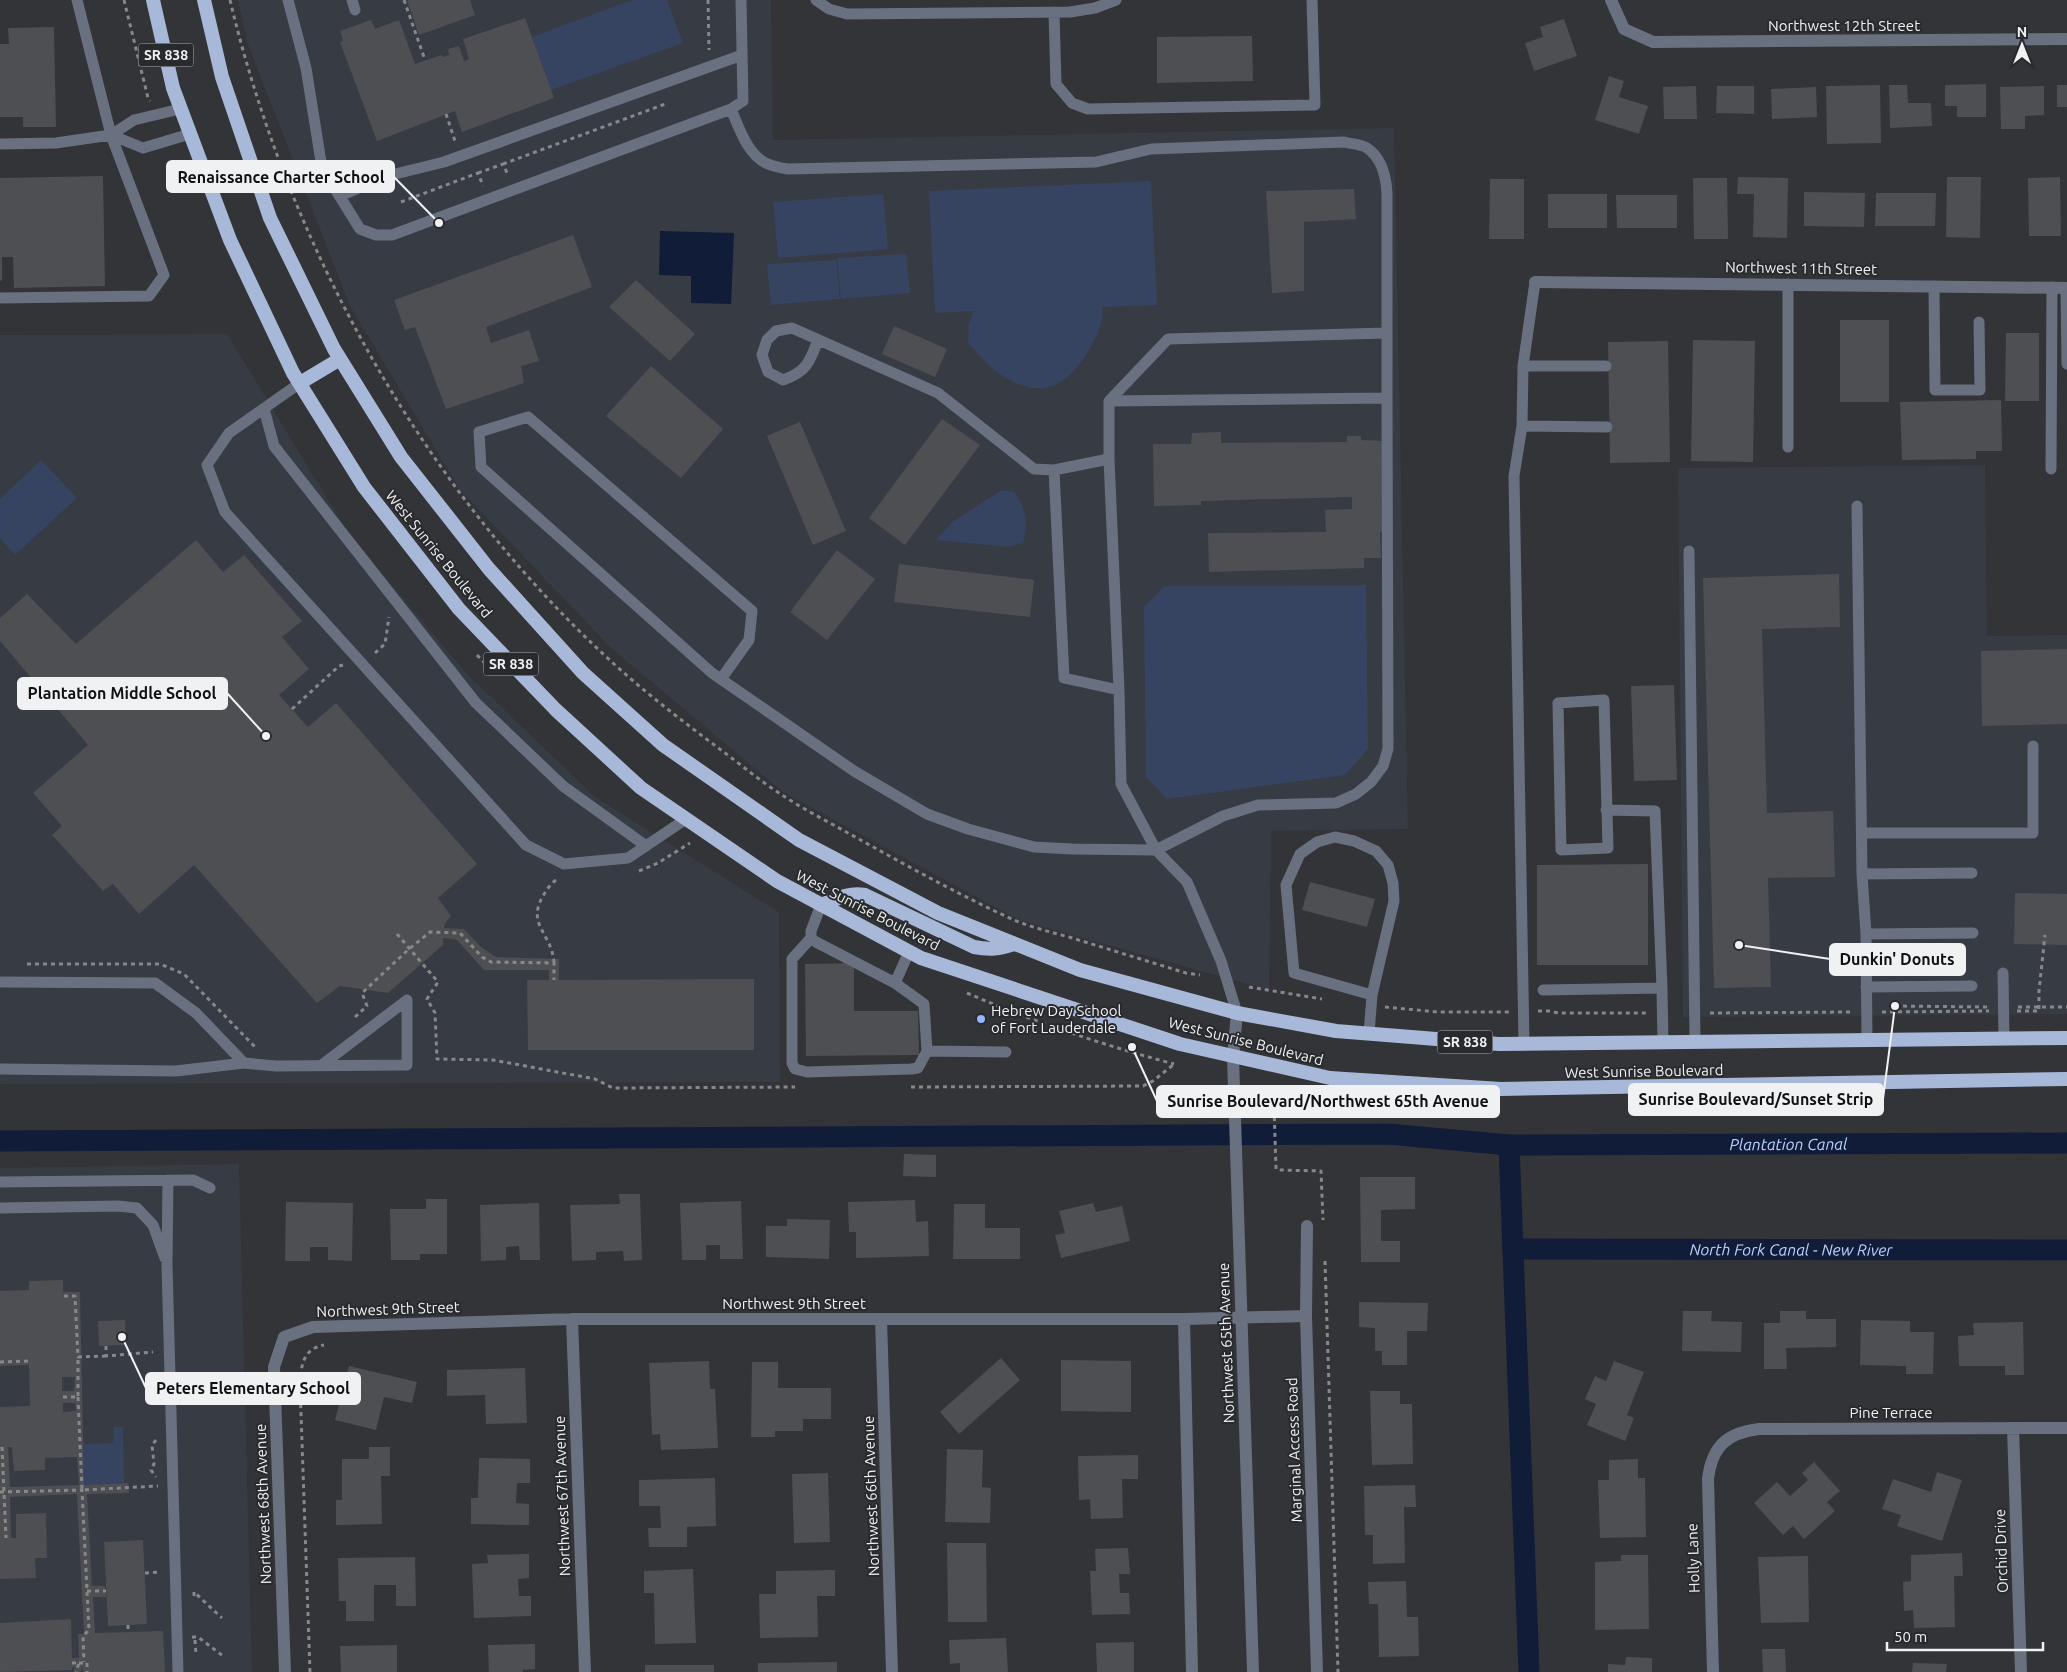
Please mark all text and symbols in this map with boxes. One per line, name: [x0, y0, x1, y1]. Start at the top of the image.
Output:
street label: Northwest 12th Street: [1768, 17, 1920, 34]
north arrow: [1997, 20, 2047, 70]
text: N: [2017, 24, 2027, 40]
road number: SR 838: [138, 44, 194, 66]
callout: Renaissance Charter School: [167, 161, 394, 192]
text: Renaissance Charter School: [177, 168, 385, 186]
street label: Northwest 11th Street: [1725, 258, 1877, 278]
street label: West Sunrise Boulevard: [382, 487, 496, 621]
road number: SR 838: [484, 652, 538, 676]
callout: Plantation Middle School: [18, 678, 227, 709]
text: Plantation Middle School: [28, 684, 217, 702]
street label: West Sunrise Boulevard: [793, 866, 943, 954]
callout: Dunkin' Donuts: [1830, 944, 1965, 975]
text: Dunkin' Donuts: [1839, 950, 1955, 968]
place label: Hebrew Day School of Fort Lauderdale: [991, 1002, 1121, 1036]
marker: Hebrew Day School of Fort Lauderdale: [975, 1013, 987, 1025]
street label: West Sunrise Boulevard: [1167, 1014, 1325, 1068]
road number: SR 838: [1438, 1030, 1492, 1054]
street label: West Sunrise Boulevard: [1564, 1061, 1724, 1081]
callout: Sunrise Boulevard/Sunset Strip: [1629, 1084, 1883, 1115]
callout: Sunrise Boulevard/Northwest 65th Avenue: [1157, 1086, 1499, 1117]
text: Sunrise Boulevard/Sunset Strip: [1639, 1090, 1873, 1108]
text: Sunrise Boulevard/Northwest 65th Avenue: [1167, 1092, 1489, 1110]
water label: Plantation Canal: [1729, 1135, 1848, 1153]
water label: North Fork Canal - New River: [1689, 1240, 1893, 1259]
street label: Northwest 65th Avenue: [1215, 1262, 1237, 1424]
street label: Northwest 9th Street: [722, 1295, 866, 1312]
street label: Northwest 9th Street: [316, 1298, 460, 1320]
callout: Peters Elementary School: [146, 1373, 360, 1404]
street label: Marginal Access Road: [1283, 1377, 1305, 1523]
text: Peters Elementary School: [156, 1379, 350, 1397]
street label: Pine Terrace: [1849, 1404, 1933, 1421]
street label: Northwest 67th Avenue: [551, 1415, 573, 1577]
street label: Northwest 66th Avenue: [860, 1415, 882, 1577]
street label: Northwest 68th Avenue: [252, 1423, 274, 1585]
street label: Orchid Drive: [1991, 1509, 2011, 1593]
street label: Holly Lane: [1683, 1523, 1703, 1593]
scale bar: [1887, 1620, 2043, 1652]
text: 50 m: [1894, 1628, 1927, 1645]

